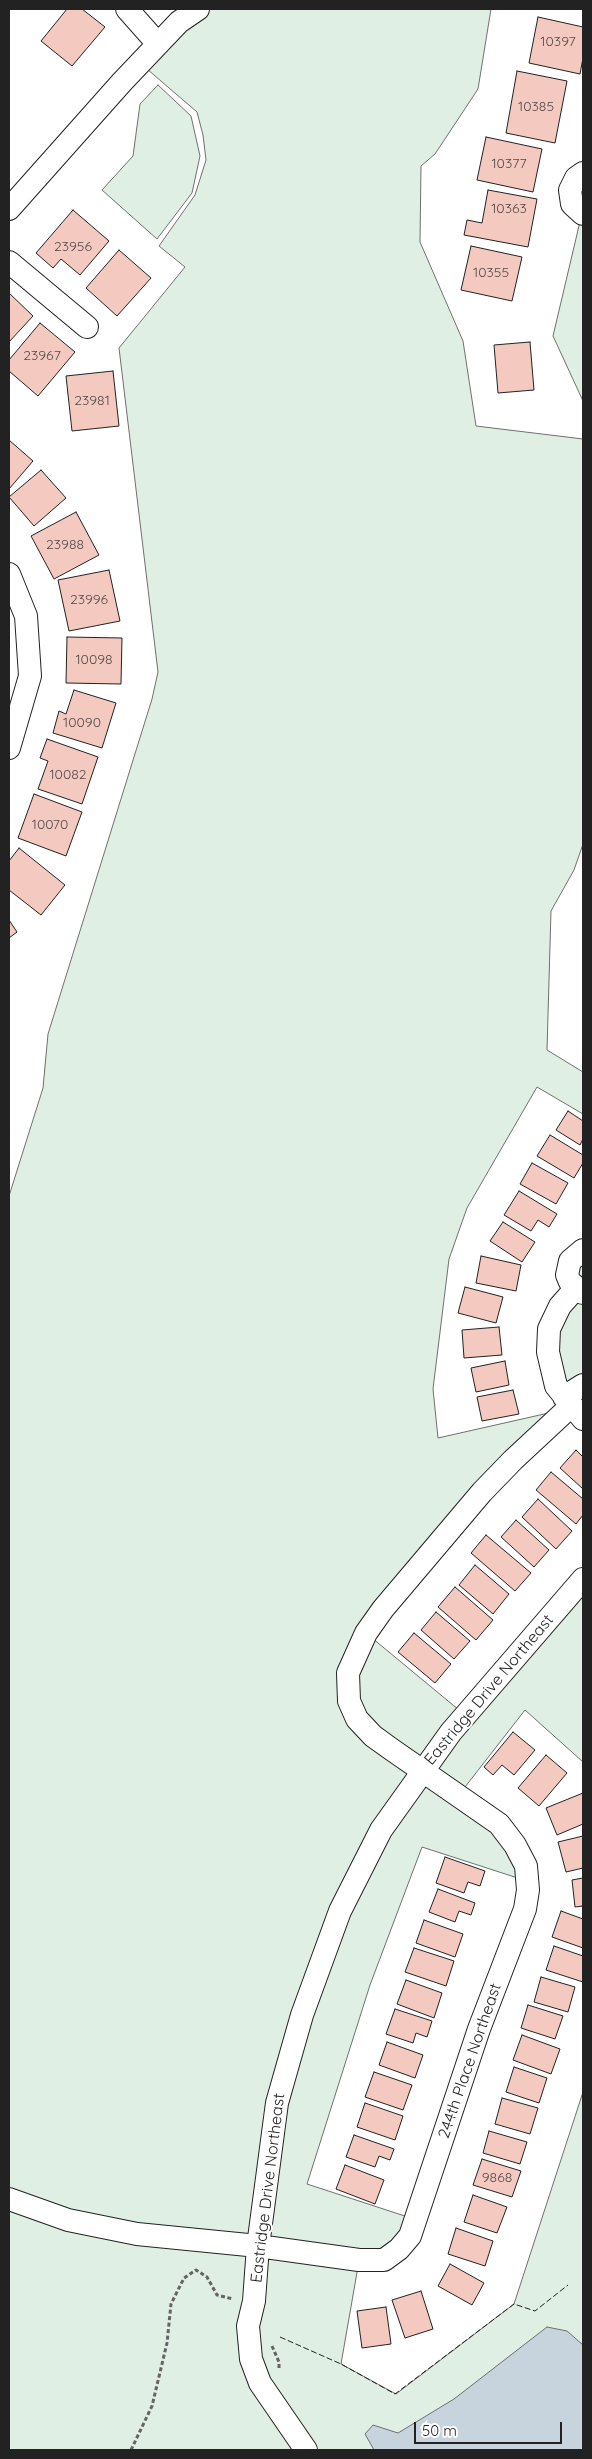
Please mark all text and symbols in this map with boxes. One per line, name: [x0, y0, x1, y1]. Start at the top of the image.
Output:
house number: 10397: [540, 34, 576, 50]
house number: 10385: [518, 99, 554, 115]
house number: 10377: [491, 156, 527, 172]
house number: 10363: [491, 201, 527, 217]
house number: 23956: [54, 239, 92, 255]
house number: 10355: [473, 265, 509, 281]
house number: 23967: [23, 348, 61, 364]
house number: 23981: [74, 393, 110, 409]
house number: 23988: [46, 537, 84, 553]
house number: 23996: [70, 592, 108, 608]
house number: 10098: [75, 652, 113, 668]
house number: 10090: [63, 715, 101, 731]
house number: 10082: [49, 767, 87, 783]
house number: 10070: [32, 817, 68, 833]
street label: Eastridge Drive Northeast: [420, 1611, 558, 1769]
street label: 244th Place Northeast: [434, 1981, 506, 2141]
street label: Eastridge Drive Northeast: [247, 2092, 289, 2284]
house number: 9868: [482, 2170, 512, 2186]
scale bar: [417, 2412, 564, 2444]
text: 50 m: [422, 2421, 457, 2440]

